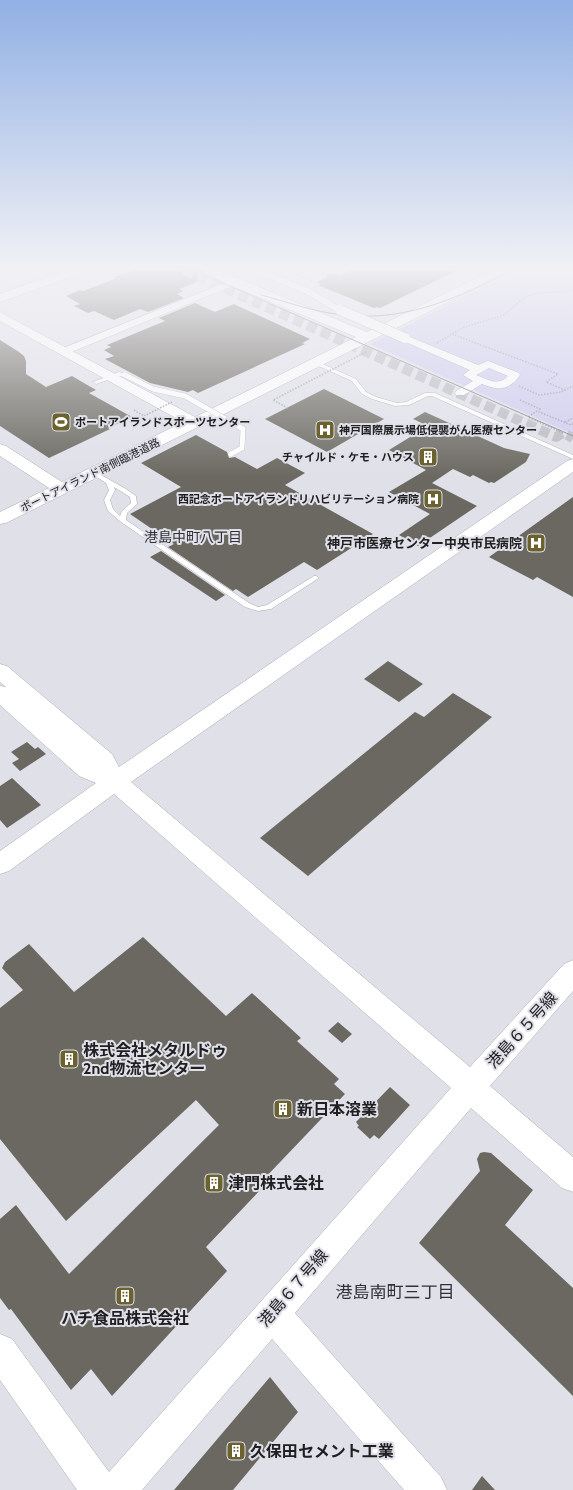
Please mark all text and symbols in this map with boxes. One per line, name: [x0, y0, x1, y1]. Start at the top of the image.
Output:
sports icon: ポートアイランドスポーツセンター: [50, 411, 72, 433]
place label: ポートアイランドスポーツセンター: [75, 415, 250, 429]
hospital icon: 神戸国際展示場低侵襲がん医療センター: [314, 419, 336, 441]
place label: 神戸国際展示場低侵襲がん医療センター: [339, 423, 537, 437]
street label: ポートアイランド南側臨港道路: [18, 435, 162, 515]
building icon: チャイルド・ケモ・ハウス: [417, 446, 439, 468]
place label: チャイルド・ケモ・ハウス: [282, 450, 414, 464]
hospital icon: 西記念ポートアイランドリハビリテーション病院: [422, 488, 444, 510]
place label: 西記念ポートアイランドリハビリテーション病院: [178, 492, 419, 506]
district label: 港島中町八丁目: [144, 528, 242, 546]
hospital icon: 神戸市医療センター中央市民病院: [525, 532, 547, 554]
place label: 神戸市医療センター中央市民病院: [327, 535, 522, 551]
street label: 港島６５号線: [483, 988, 561, 1072]
place label: 株式会社メタルドゥ 2nd物流センター: [83, 1041, 227, 1078]
building icon: 株式会社メタルドゥ 2nd物流センター: [58, 1048, 80, 1070]
building icon: 新日本溶業: [272, 1098, 294, 1120]
place label: 新日本溶業: [297, 1100, 377, 1119]
building icon: 津門株式会社: [203, 1172, 225, 1194]
place label: 津門株式会社: [228, 1174, 324, 1193]
street label: 港島６７号線: [254, 1246, 332, 1330]
district label: 港島南町三丁目: [336, 1282, 455, 1302]
building icon: ハチ食品株式会社: [114, 1285, 136, 1307]
place label: ハチ食品株式会社: [61, 1309, 189, 1328]
building icon: 久保田セメント工業: [225, 1440, 247, 1462]
place label: 久保田セメント工業: [250, 1442, 394, 1461]

